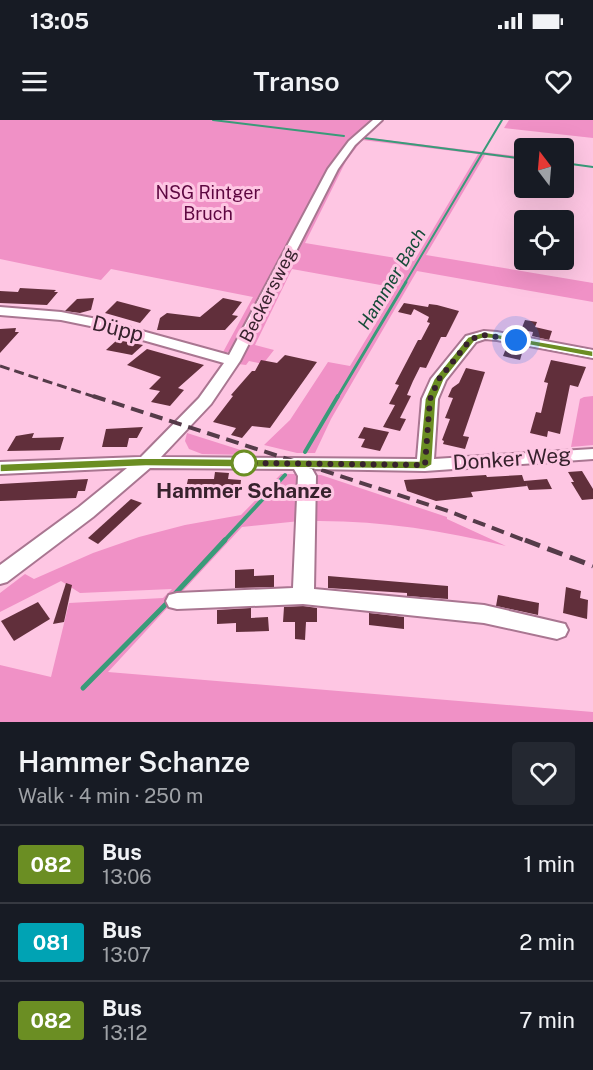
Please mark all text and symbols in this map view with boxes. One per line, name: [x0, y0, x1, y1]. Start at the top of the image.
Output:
text: 13:05: [30, 8, 89, 34]
icon: menu: [18, 65, 51, 98]
text: Transo: [253, 65, 340, 97]
icon: heart: [542, 65, 575, 98]
north arrow: [514, 138, 574, 198]
map controls: [514, 138, 574, 270]
park label: NSG Rintger Bruch: [156, 182, 260, 224]
button: locate: [514, 210, 574, 270]
water label: Hammer Bach: [353, 224, 430, 333]
street label: Beckersweg: [235, 244, 300, 345]
street label: Düpp: [90, 310, 146, 347]
your location: [501, 325, 531, 355]
street label: Donker Weg: [452, 442, 572, 475]
marker: Hammer Schanze: [231, 450, 257, 476]
place label: Hammer Schanze: [156, 478, 332, 503]
button: heart: [512, 742, 575, 805]
text: Hammer Schanze: [18, 745, 250, 778]
text: Walk · 4 min · 250 m: [18, 784, 203, 808]
text: Bus: [102, 839, 142, 865]
text: 1 min: [523, 851, 575, 877]
text: 082: [31, 852, 71, 877]
text: 13:06: [102, 865, 152, 889]
text: Bus: [102, 917, 142, 943]
text: 2 min: [519, 929, 575, 955]
text: 081: [33, 930, 69, 955]
text: 13:07: [102, 943, 151, 967]
text: Bus: [102, 995, 142, 1021]
text: 7 min: [519, 1007, 575, 1033]
text: 082: [31, 1008, 71, 1033]
text: 13:12: [102, 1021, 147, 1045]

